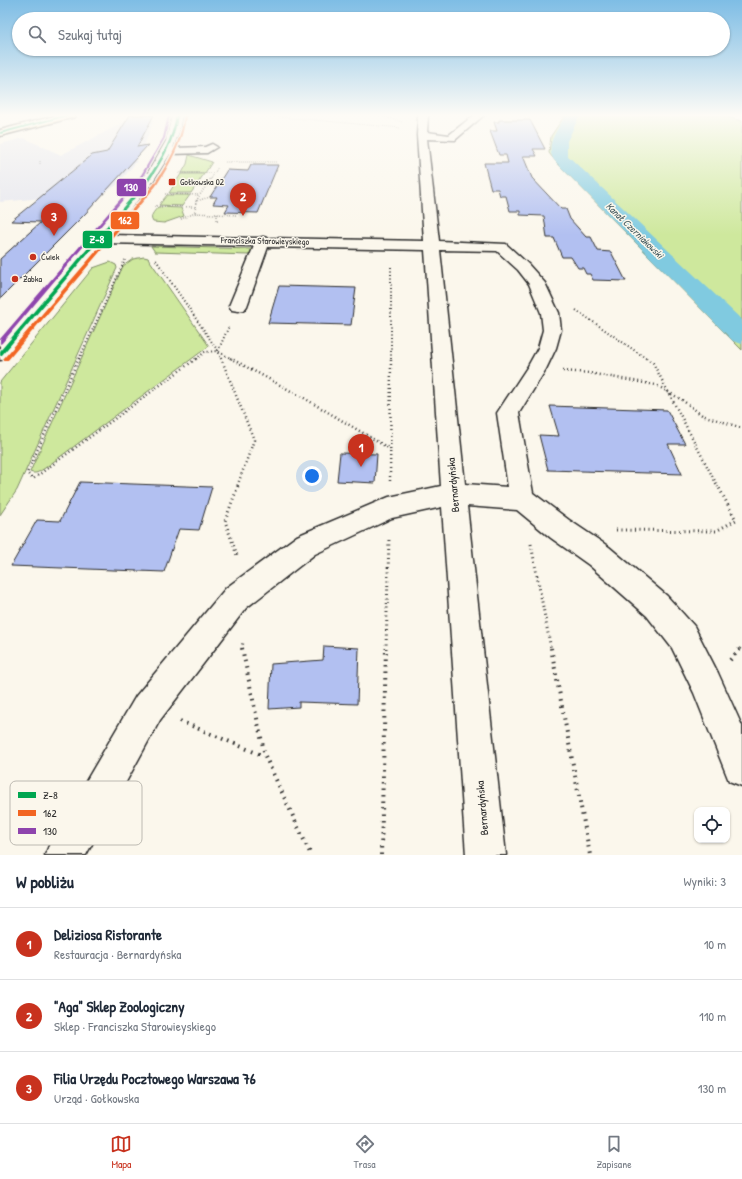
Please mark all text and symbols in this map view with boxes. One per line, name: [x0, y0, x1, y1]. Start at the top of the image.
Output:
search box: [12, 12, 730, 56]
icon: search: [26, 23, 48, 45]
text: Szukaj tutaj: [58, 24, 122, 45]
place label: Gołkowska 02: [180, 176, 225, 188]
marker: Gołkowska 02: [167, 177, 177, 187]
line badge: 130: [116, 178, 147, 197]
text: 130: [124, 180, 138, 194]
pin: 2: [230, 183, 256, 216]
water label: Kanał Czerniakowski: [603, 200, 667, 262]
pin: 3: [41, 203, 67, 236]
line badge: 162: [110, 211, 140, 230]
text: 162: [118, 213, 133, 227]
line badge: Z-8: [82, 230, 113, 249]
text: Z-8: [90, 232, 105, 246]
street label: Franciszka Starowieyskiego: [220, 234, 310, 248]
place label: Ćwiek: [41, 251, 60, 263]
marker: Ćwiek: [28, 252, 38, 262]
place label: Żabka: [23, 273, 43, 285]
marker: Żabka: [10, 274, 20, 284]
pin: 1: [348, 434, 374, 467]
street label: Bernardyńska: [444, 456, 462, 513]
your location: [302, 466, 322, 486]
street label: Bernardyńska: [473, 779, 491, 836]
legend: [10, 781, 142, 845]
text: Z-8: [43, 788, 58, 802]
text: 162: [43, 806, 57, 820]
map controls: [694, 807, 730, 843]
button: locate: [694, 807, 730, 843]
text: 130: [43, 824, 57, 838]
text: W pobliżu: [16, 870, 74, 893]
text: Wyniki: 3: [684, 872, 726, 890]
text: Deliziosa Ristorante: [54, 924, 162, 945]
text: 1: [27, 935, 31, 953]
text: 10 m: [704, 935, 726, 953]
text: Restauracja · Bernardyńska: [54, 945, 181, 963]
text: "Aga" Sklep Zoologiczny: [54, 996, 185, 1017]
text: 2: [26, 1007, 32, 1025]
text: 110 m: [699, 1007, 726, 1025]
text: Sklep · Franciszka Starowieyskiego: [54, 1017, 216, 1035]
text: Filia Urzędu Pocztowego Warszawa 76: [54, 1068, 256, 1089]
text: 3: [26, 1079, 32, 1097]
text: 130 m: [698, 1079, 726, 1097]
text: Urząd · Gołkowska: [54, 1089, 139, 1107]
tab: Mapa: [110, 1133, 132, 1171]
tab: Trasa: [353, 1133, 376, 1171]
tab: Zapisane: [597, 1133, 632, 1171]

